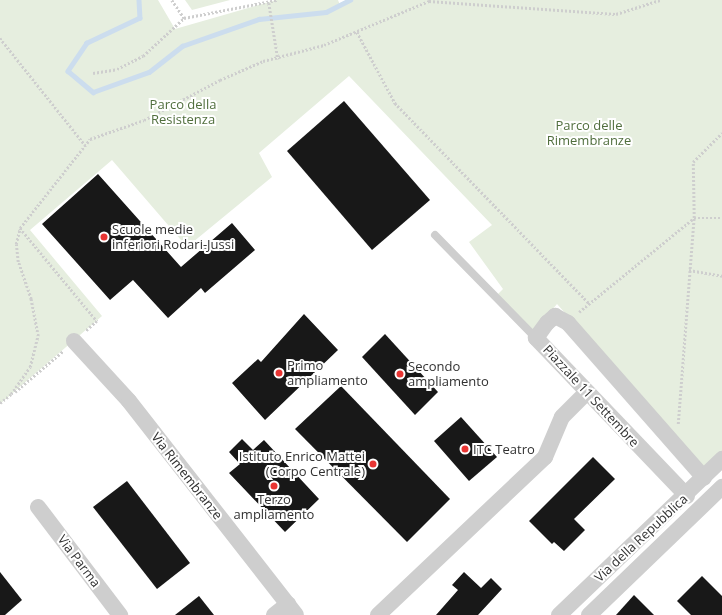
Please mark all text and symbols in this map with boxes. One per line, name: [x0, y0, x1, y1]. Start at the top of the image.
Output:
park label: Parco della Resistenza: [150, 97, 216, 128]
park label: Parco delle Rimembranze: [547, 118, 631, 149]
place label: Scuole medie inferiori Rodari-Jussi: [112, 222, 234, 253]
marker: Scuole medie inferiori Rodari-Jussi: [99, 232, 109, 242]
street label: Piazzale 11 Settembre: [540, 342, 642, 450]
place label: Primo ampliamento: [287, 358, 368, 389]
place label: Secondo ampliamento: [408, 359, 489, 390]
marker: Primo ampliamento: [274, 368, 284, 378]
marker: Secondo ampliamento: [395, 369, 405, 379]
street label: Via Rimembranze: [148, 429, 226, 523]
place label: ITC Teatro: [473, 441, 535, 457]
marker: ITC Teatro: [460, 444, 470, 454]
place label: Istituto Enrico Mattei (Corpo Centrale): [239, 449, 365, 480]
marker: Istituto Enrico Mattei (Corpo Centrale): [368, 459, 378, 469]
marker: Terzo ampliamento: [269, 481, 279, 491]
street label: Via della Repubblica: [591, 491, 691, 585]
place label: Terzo ampliamento: [234, 492, 314, 523]
street label: Via Parma: [54, 532, 104, 590]

